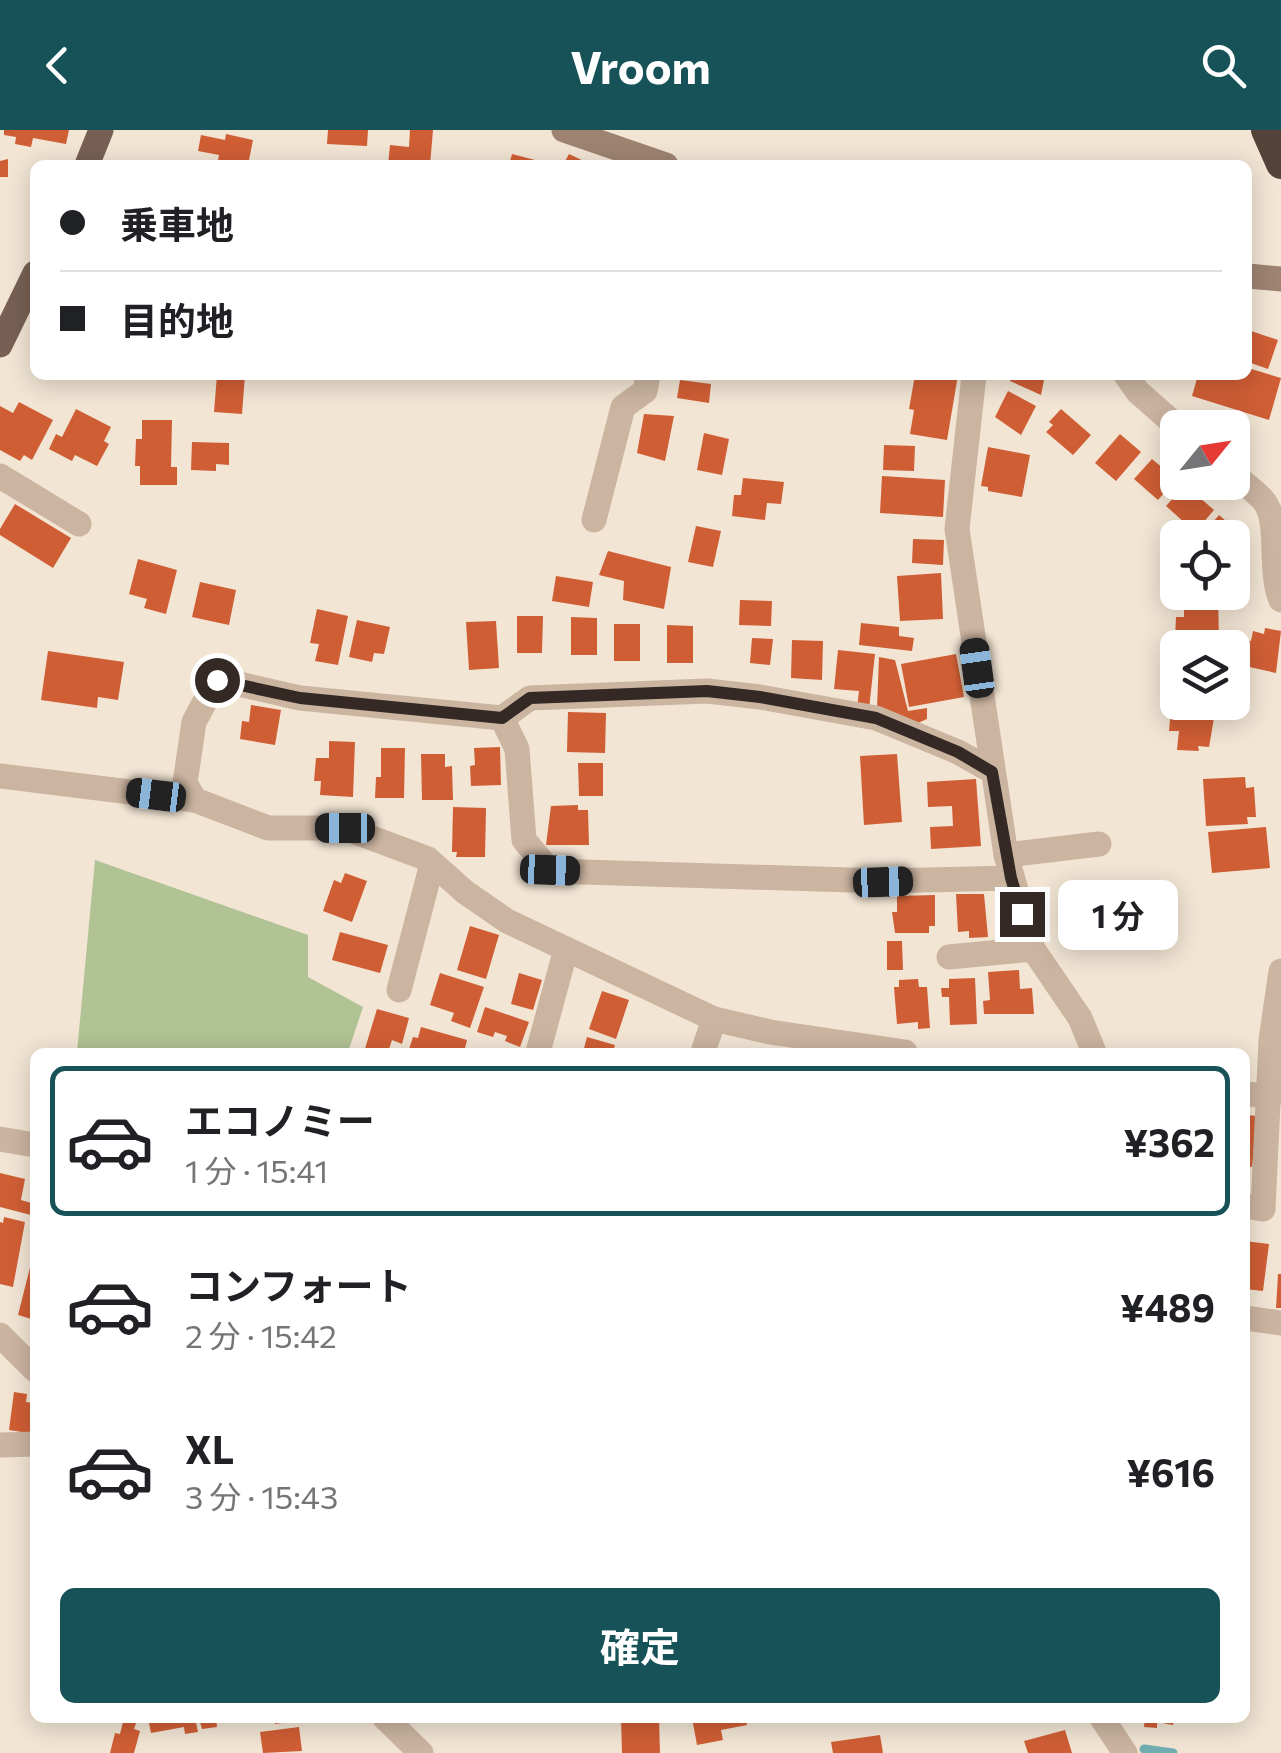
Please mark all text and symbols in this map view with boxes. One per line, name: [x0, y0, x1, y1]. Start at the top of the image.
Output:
icon: back: [30, 38, 85, 93]
text: Vroom: [570, 38, 711, 93]
icon: search: [1196, 38, 1251, 93]
text: 乗車地: [120, 200, 234, 247]
text: 目的地: [120, 296, 234, 343]
north arrow: [1160, 410, 1250, 500]
map controls: [1160, 410, 1250, 720]
button: locate: [1160, 520, 1250, 610]
button: layers: [1160, 630, 1250, 720]
car: [958, 636, 996, 700]
route start: [195, 658, 240, 703]
car: [124, 776, 188, 814]
car: [315, 813, 375, 843]
car: [519, 854, 581, 886]
car: [852, 866, 914, 898]
callout: 1 分: [1057, 879, 1177, 949]
route end: [1000, 892, 1045, 937]
text: 1 分: [1092, 895, 1144, 935]
icon: car: [65, 1096, 155, 1186]
text: エコノミー: [185, 1096, 375, 1143]
text: ¥362: [1124, 1118, 1215, 1165]
text: 1 分 · 15:41: [185, 1150, 328, 1190]
icon: car: [65, 1261, 155, 1351]
text: コンフォート: [185, 1261, 412, 1308]
text: ¥489: [1120, 1283, 1215, 1330]
text: 2 分 · 15:42: [185, 1315, 337, 1355]
text: XL: [185, 1425, 234, 1472]
icon: car: [65, 1426, 155, 1516]
text: ¥616: [1127, 1448, 1215, 1495]
text: 3 分 · 15:43: [185, 1476, 338, 1516]
button: 確定: [60, 1588, 1220, 1703]

